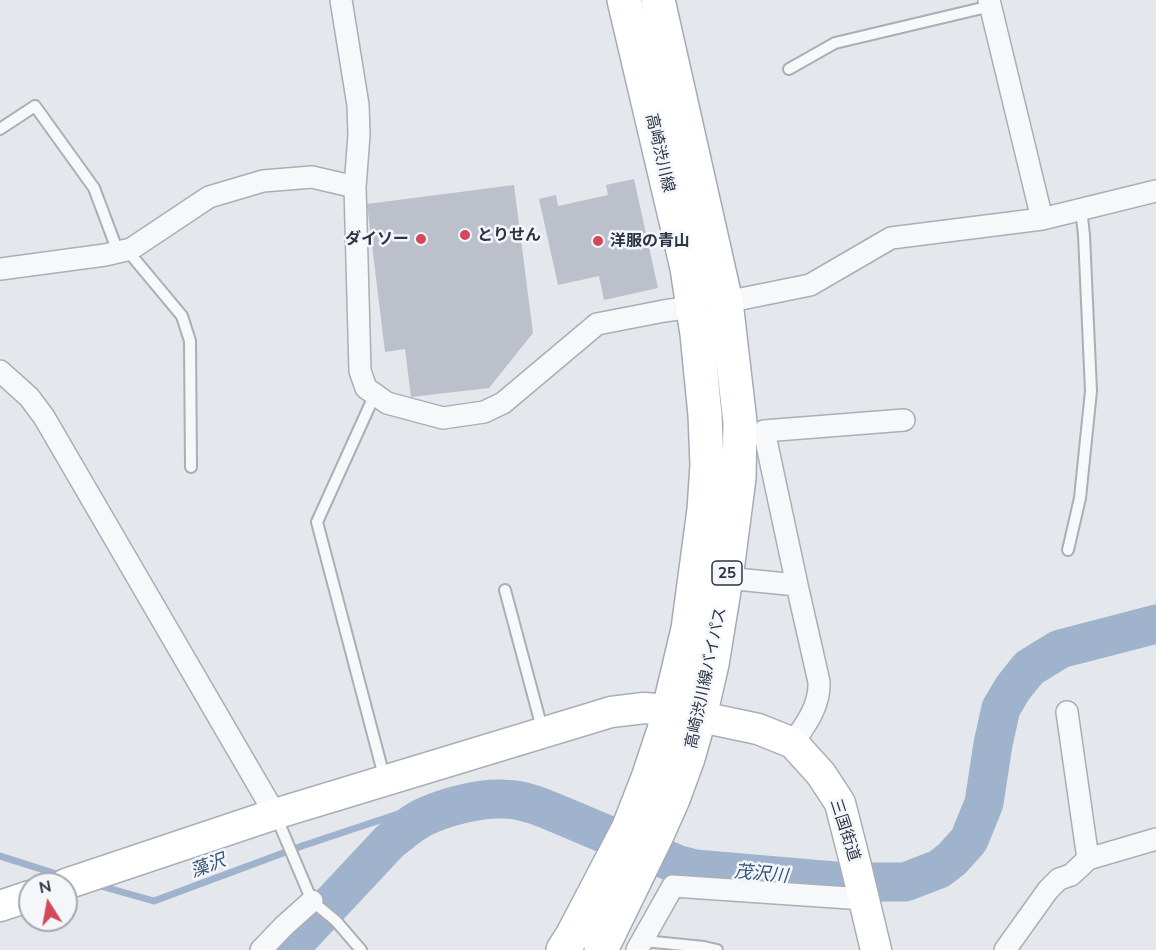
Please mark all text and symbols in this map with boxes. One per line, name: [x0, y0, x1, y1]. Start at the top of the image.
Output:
street label: 高崎渋川線: [642, 112, 678, 194]
place label: とりせん: [477, 225, 541, 245]
marker: とりせん: [458, 228, 472, 242]
place label: ダイソー: [345, 229, 409, 249]
place label: 洋服の青山: [610, 231, 690, 251]
marker: ダイソー: [414, 232, 428, 246]
marker: 洋服の青山: [591, 234, 605, 248]
road number: 25: [712, 561, 742, 585]
street label: 高崎渋川線バイパス: [682, 606, 730, 750]
street label: 三国街道: [826, 797, 864, 863]
water label: 藻沢: [187, 850, 229, 882]
water label: 茂沢川: [733, 861, 789, 887]
north arrow: [18, 872, 78, 932]
text: N: [37, 875, 53, 897]

